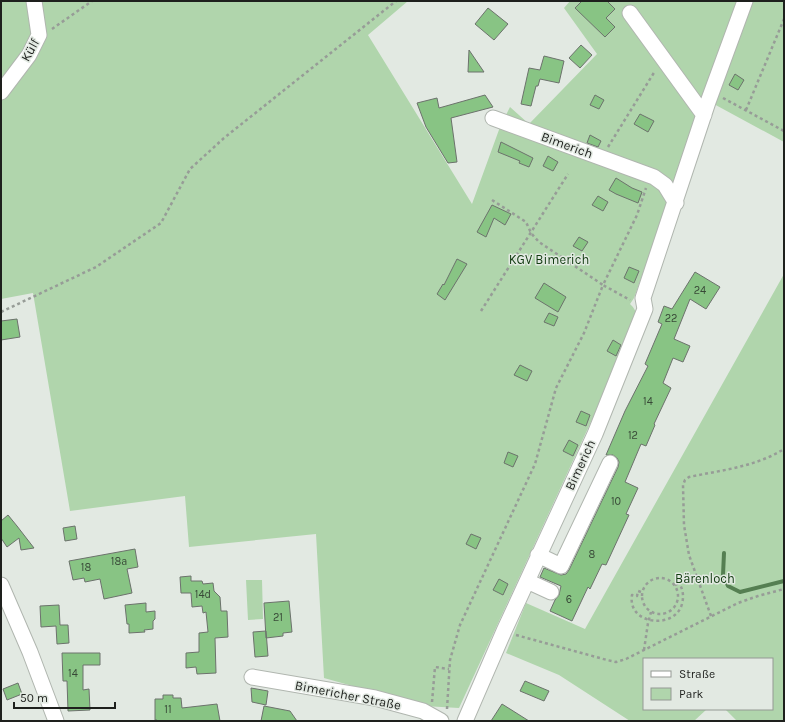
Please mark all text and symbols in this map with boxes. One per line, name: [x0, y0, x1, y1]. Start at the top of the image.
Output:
street label: Külf: [18, 35, 43, 64]
street label: Bimerich: [539, 129, 595, 161]
park label: KGV Bimerich: [509, 252, 589, 267]
house number: 24: [694, 284, 706, 297]
house number: 22: [665, 312, 677, 325]
house number: 14: [643, 395, 653, 408]
house number: 12: [628, 429, 638, 442]
street label: Bimerich: [562, 437, 598, 493]
house number: 10: [611, 495, 621, 508]
house number: 8: [589, 548, 596, 561]
house number: 18a: [111, 555, 127, 568]
house number: 18: [81, 561, 91, 574]
park label: Bärenloch: [675, 571, 735, 586]
house number: 14d: [195, 588, 211, 601]
house number: 6: [566, 593, 572, 606]
house number: 21: [273, 611, 283, 624]
legend: [643, 658, 773, 710]
house number: 14: [68, 667, 78, 680]
text: Straße: [679, 667, 715, 681]
street label: Bimericher Straße: [294, 677, 403, 713]
scale bar: [14, 684, 115, 710]
text: Park: [679, 687, 704, 701]
text: 50 m: [20, 691, 48, 705]
house number: 11: [164, 703, 172, 716]

